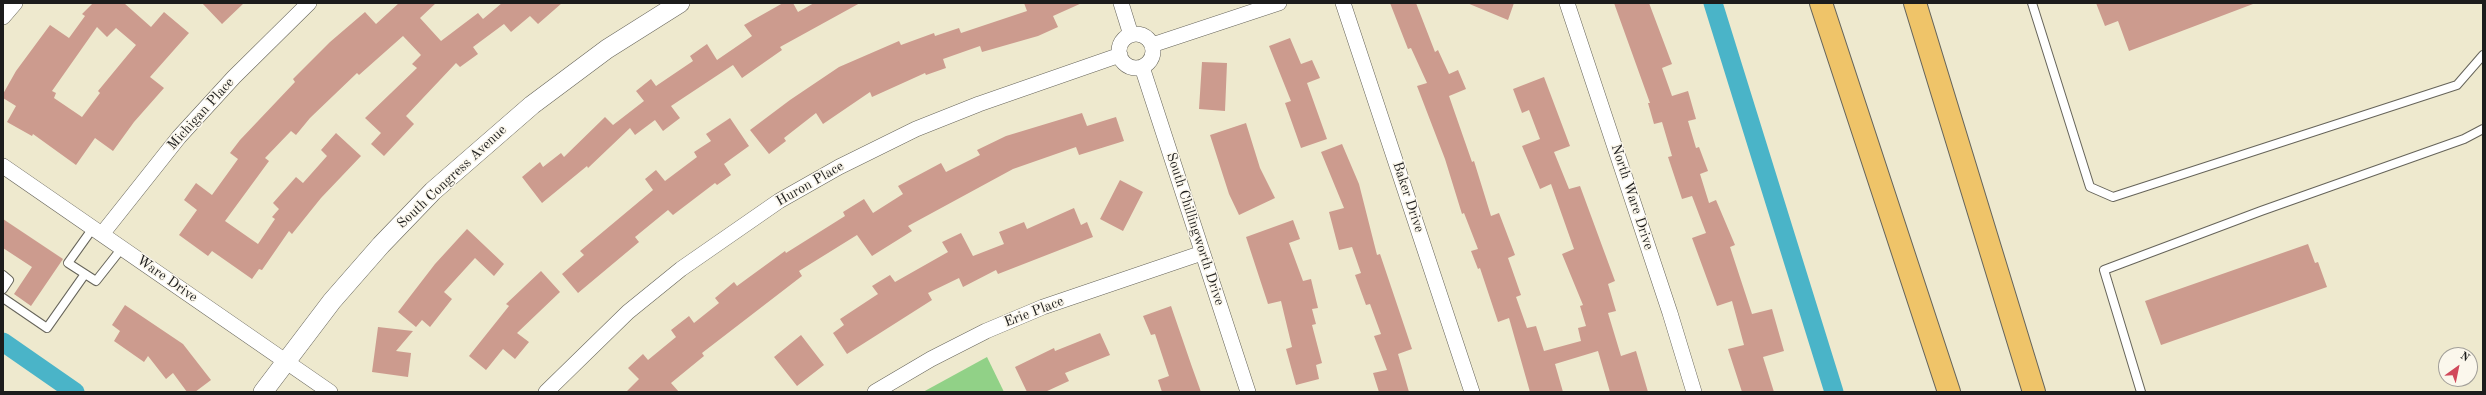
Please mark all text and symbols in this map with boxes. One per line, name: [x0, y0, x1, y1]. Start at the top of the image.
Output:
street label: Michigan Place: [164, 74, 238, 154]
street label: South Congress Avenue: [394, 122, 510, 232]
street label: North Ware Drive: [1607, 142, 1657, 252]
street label: South Chillingworth Drive: [1162, 150, 1228, 308]
street label: Huron Place: [773, 158, 847, 210]
street label: Baker Drive: [1389, 159, 1427, 235]
street label: Ware Drive: [133, 252, 201, 306]
street label: Erie Place: [1002, 293, 1066, 331]
north arrow: [2438, 347, 2478, 387]
text: N: [2458, 350, 2471, 364]

